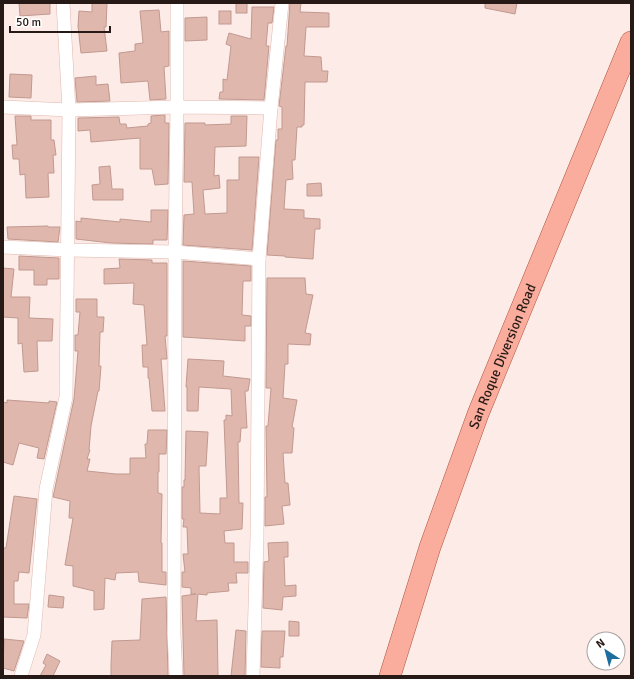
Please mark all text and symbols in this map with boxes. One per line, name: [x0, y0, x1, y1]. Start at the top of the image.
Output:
scale bar: [10, 8, 110, 34]
text: 50 m: [16, 15, 41, 30]
street label: San Roque Diversion Road: [465, 281, 540, 431]
north arrow: [586, 631, 626, 671]
text: N: [593, 636, 607, 651]

